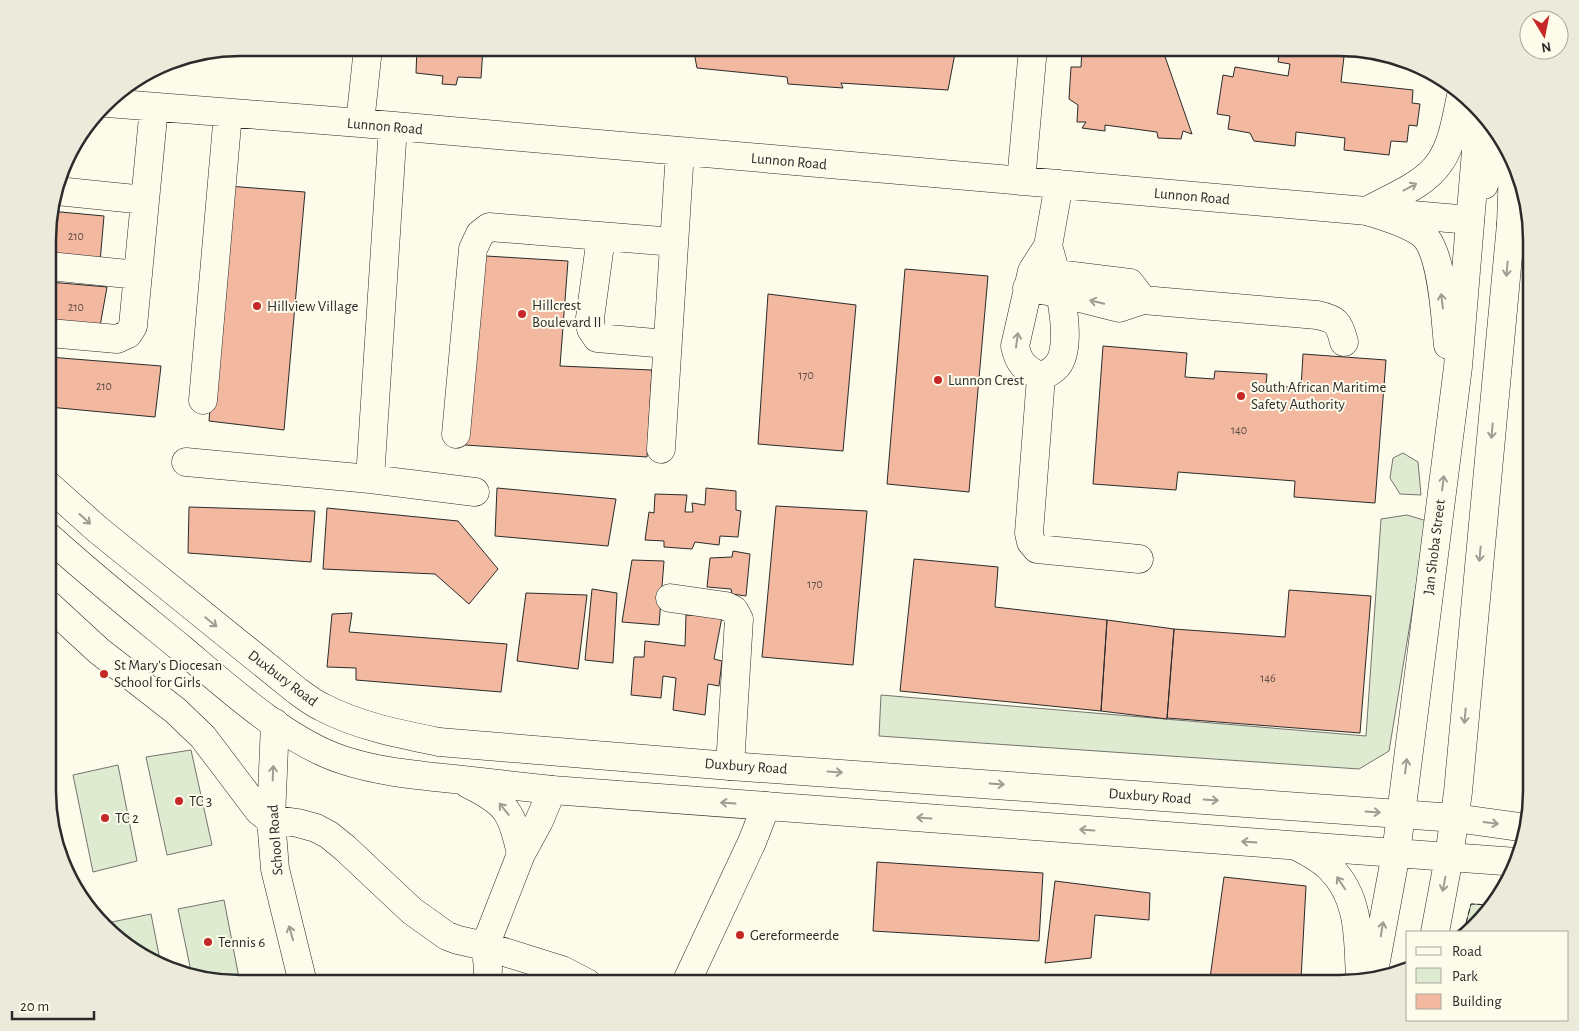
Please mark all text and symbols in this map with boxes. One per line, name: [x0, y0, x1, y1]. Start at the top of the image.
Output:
north arrow: [1519, 10, 1569, 60]
text: N: [1540, 39, 1552, 55]
street label: Lunnon Road: [346, 116, 424, 137]
street label: Lunnon Road: [750, 151, 828, 172]
one-way arrow: [1402, 182, 1417, 192]
street label: Lunnon Road: [1153, 186, 1231, 207]
house number: 210: [68, 230, 84, 242]
one-way arrow: [1502, 260, 1511, 276]
one-way arrow: [1437, 293, 1447, 309]
one-way arrow: [1089, 297, 1105, 306]
place label: Hillcrest Boulevard II: [532, 298, 602, 330]
place label: Hillview Village: [267, 299, 358, 314]
marker: Hillview Village: [251, 300, 263, 312]
house number: 210: [68, 301, 84, 313]
marker: Hillcrest Boulevard II: [516, 308, 528, 320]
one-way arrow: [1012, 332, 1022, 348]
house number: 170: [798, 369, 814, 381]
place label: Lunnon Crest: [948, 373, 1024, 388]
marker: Lunnon Crest: [932, 374, 944, 386]
house number: 210: [96, 380, 112, 392]
place label: South African Maritime Safety Authority: [1251, 380, 1387, 412]
marker: South African Maritime Safety Authority: [1235, 390, 1247, 402]
one-way arrow: [1487, 422, 1497, 438]
house number: 140: [1231, 424, 1247, 436]
one-way arrow: [1438, 475, 1448, 491]
street label: Jan Shoba Street: [1421, 498, 1448, 596]
one-way arrow: [79, 513, 92, 524]
one-way arrow: [1476, 546, 1485, 562]
house number: 170: [807, 578, 823, 590]
one-way arrow: [204, 616, 217, 627]
street label: Duxbury Road: [245, 647, 320, 709]
place label: St Mary's Diocesan School for Girls: [114, 658, 222, 690]
marker: St Mary's Diocesan School for Girls: [98, 668, 110, 680]
house number: 146: [1260, 672, 1276, 684]
one-way arrow: [1460, 708, 1470, 724]
street label: Duxbury Road: [704, 756, 788, 777]
one-way arrow: [1401, 758, 1411, 774]
one-way arrow: [269, 765, 278, 781]
one-way arrow: [826, 767, 842, 777]
one-way arrow: [988, 779, 1004, 789]
street label: Duxbury Road: [1108, 786, 1192, 807]
place label: TC 3: [189, 794, 212, 809]
marker: TC 3: [173, 795, 185, 807]
one-way arrow: [1203, 795, 1219, 805]
one-way arrow: [720, 798, 736, 808]
one-way arrow: [499, 803, 510, 816]
street label: School Road: [266, 804, 285, 876]
one-way arrow: [1365, 807, 1381, 817]
place label: TC 2: [115, 811, 139, 826]
marker: TC 2: [99, 812, 111, 824]
one-way arrow: [917, 813, 933, 822]
one-way arrow: [1482, 818, 1498, 828]
one-way arrow: [1079, 825, 1095, 835]
one-way arrow: [1241, 838, 1257, 847]
one-way arrow: [1439, 875, 1449, 891]
one-way arrow: [1336, 876, 1346, 890]
one-way arrow: [1378, 921, 1387, 937]
one-way arrow: [285, 925, 295, 941]
place label: Gereformeerde: [750, 928, 839, 943]
marker: Gereformeerde: [734, 929, 746, 941]
legend: [1406, 931, 1569, 1021]
place label: Tennis 6: [218, 935, 265, 950]
marker: Tennis 6: [202, 936, 214, 948]
text: Road: [1452, 944, 1482, 959]
text: Park: [1452, 969, 1478, 984]
scale bar: [12, 988, 95, 1020]
text: Building: [1452, 994, 1502, 1009]
text: 20 m: [20, 999, 49, 1014]

